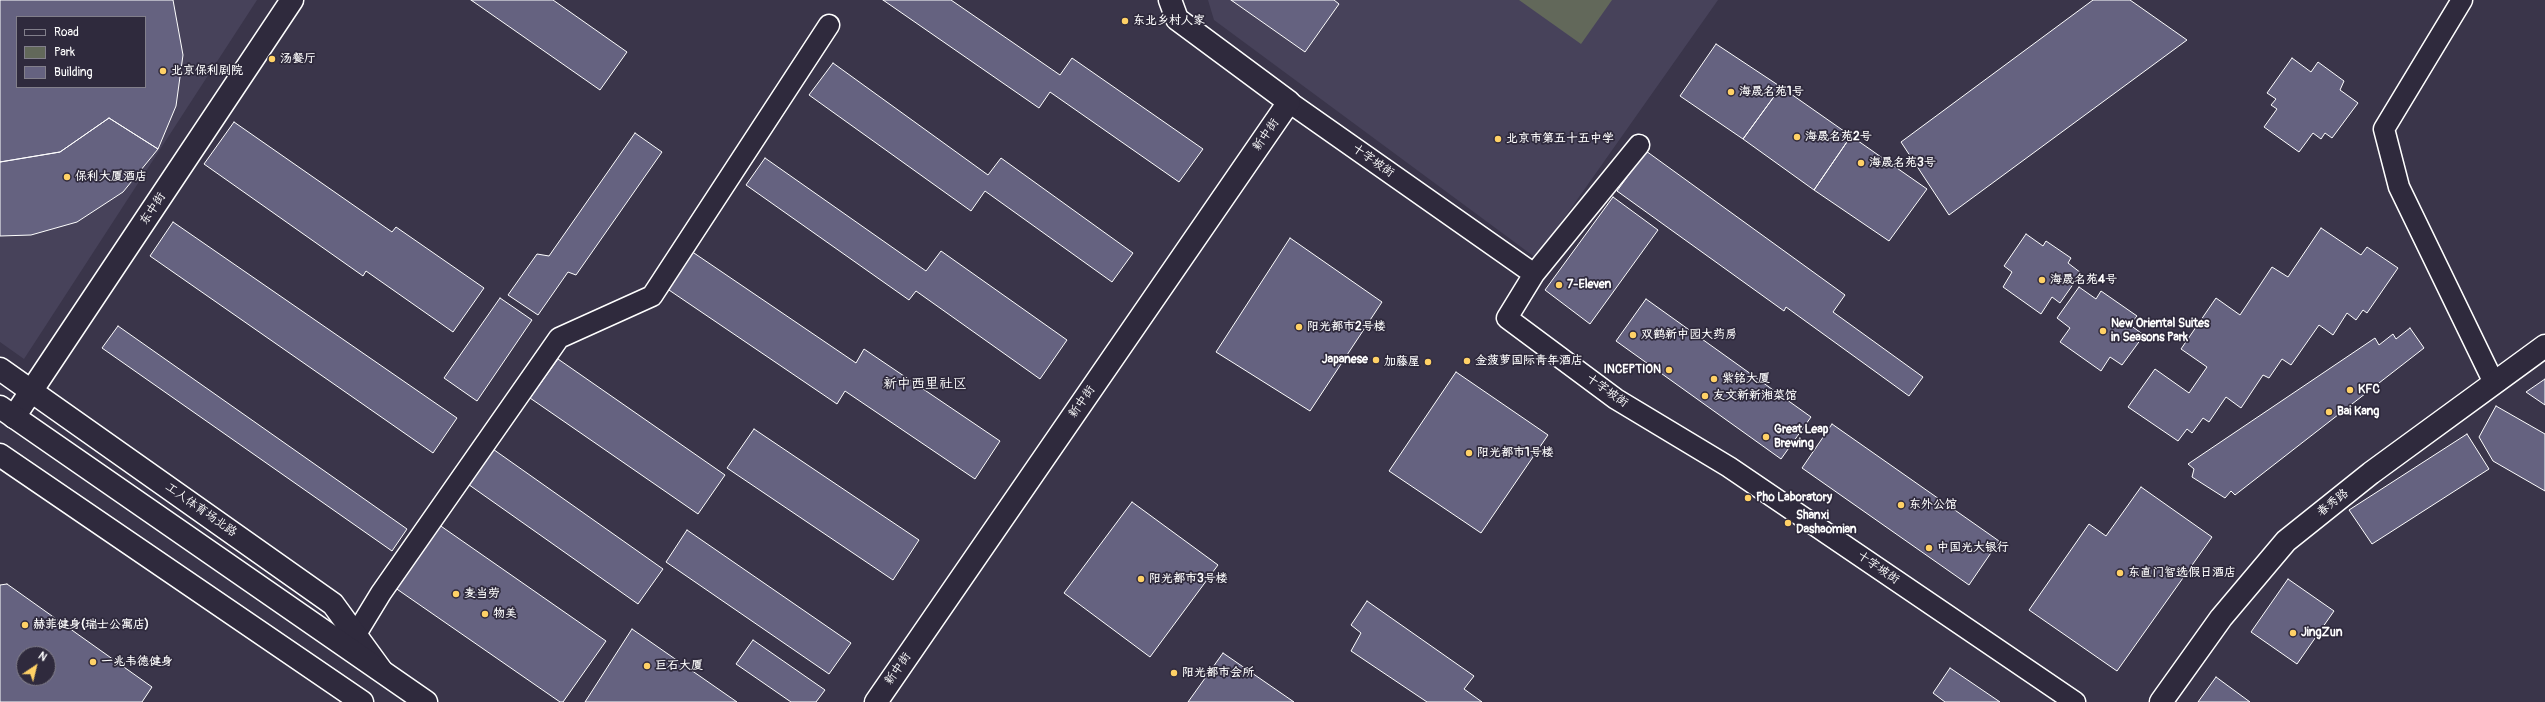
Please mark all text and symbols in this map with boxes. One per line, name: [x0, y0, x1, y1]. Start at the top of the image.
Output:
place label: 东北乡村人家: [1133, 14, 1205, 28]
legend: [16, 16, 146, 88]
marker: 东北乡村人家: [1120, 16, 1130, 26]
text: Road: [54, 25, 79, 40]
text: Park: [54, 45, 75, 60]
place label: 汤餐厅: [280, 52, 316, 66]
marker: 汤餐厅: [267, 54, 277, 64]
place label: 北京保利剧院: [171, 64, 243, 78]
text: Building: [54, 65, 93, 80]
marker: 北京保利剧院: [158, 66, 168, 76]
place label: 海晟名苑1号: [1739, 85, 1804, 99]
marker: 海晟名苑1号: [1726, 87, 1736, 97]
street label: 新中街: [1250, 116, 1282, 154]
place label: 海晟名苑2号: [1805, 130, 1872, 144]
place label: 北京市第五十五中学: [1506, 132, 1614, 146]
marker: 海晟名苑2号: [1792, 132, 1802, 142]
marker: 北京市第五十五中学: [1493, 134, 1503, 144]
street label: 十字坡街: [1349, 141, 1397, 181]
place label: 海晟名苑3号: [1869, 156, 1936, 170]
marker: 海晟名苑3号: [1856, 158, 1866, 168]
place label: 保利大厦酒店: [75, 170, 147, 184]
marker: 保利大厦酒店: [62, 172, 72, 182]
street label: 东中街: [137, 190, 169, 228]
place label: 海晟名苑4号: [2050, 273, 2117, 287]
marker: 海晟名苑4号: [2037, 275, 2047, 285]
place label: 7-Eleven: [1567, 278, 1611, 292]
marker: 7-Eleven: [1554, 280, 1564, 290]
place label: New Oriental Suites in Seasons Park: [2111, 317, 2209, 345]
place label: 阳光都市2号楼: [1307, 320, 1386, 334]
marker: 阳光都市2号楼: [1294, 322, 1304, 332]
marker: New Oriental Suites in Seasons Park: [2098, 326, 2108, 336]
place label: 双鹤新中园大药房: [1641, 328, 1737, 342]
marker: 双鹤新中园大药房: [1628, 330, 1638, 340]
place label: Japanese: [1322, 353, 1368, 367]
place label: 金菠萝国际青年酒店: [1475, 354, 1583, 368]
marker: Japanese: [1371, 355, 1381, 365]
place label: 加藤屋: [1384, 355, 1420, 369]
marker: 金菠萝国际青年酒店: [1462, 356, 1472, 366]
marker: 加藤屋: [1423, 357, 1433, 367]
place label: INCEPTION: [1603, 363, 1661, 377]
marker: INCEPTION: [1664, 365, 1674, 375]
street label: 十字坡街: [1583, 371, 1631, 411]
place label: 紫铭大厦: [1722, 372, 1770, 386]
marker: 紫铭大厦: [1709, 374, 1719, 384]
district label: 新中西里社区: [883, 376, 967, 392]
street label: 新中街: [1066, 383, 1098, 421]
place label: KFC: [2358, 383, 2380, 397]
marker: KFC: [2345, 385, 2355, 395]
place label: 友文新新湘菜馆: [1713, 389, 1797, 403]
marker: 友文新新湘菜馆: [1700, 391, 1710, 401]
place label: Bai Kang: [2337, 405, 2379, 419]
marker: Bai Kang: [2324, 407, 2334, 417]
place label: Great Leap Brewing: [1774, 423, 1829, 451]
marker: Great Leap Brewing: [1761, 432, 1771, 442]
place label: 阳光都市1号楼: [1477, 446, 1554, 460]
marker: 阳光都市1号楼: [1464, 448, 1474, 458]
street label: 工人体育场北路: [162, 480, 240, 540]
street label: 春秀路: [2314, 486, 2352, 520]
place label: Pho Laboratory: [1756, 491, 1832, 505]
marker: Pho Laboratory: [1743, 493, 1753, 503]
place label: 东外公馆: [1909, 498, 1957, 512]
marker: 东外公馆: [1896, 500, 1906, 510]
place label: Shanxi Dashaomian: [1796, 509, 1857, 537]
marker: Shanxi Dashaomian: [1783, 518, 1793, 528]
place label: 中国光大银行: [1937, 541, 2009, 555]
marker: 中国光大银行: [1924, 543, 1934, 553]
street label: 十字坡街: [1854, 549, 1902, 587]
place label: 东直门智选假日酒店: [2128, 566, 2236, 580]
marker: 东直门智选假日酒店: [2115, 568, 2125, 578]
place label: 阳光都市3号楼: [1149, 572, 1228, 586]
marker: 阳光都市3号楼: [1136, 574, 1146, 584]
place label: 麦当劳: [464, 587, 500, 601]
marker: 麦当劳: [451, 589, 461, 599]
place label: 物美: [493, 607, 517, 621]
marker: 物美: [480, 609, 490, 619]
place label: 赫菲健身(瑞士公寓店): [33, 618, 149, 632]
marker: 赫菲健身(瑞士公寓店): [20, 620, 30, 630]
place label: JingZun: [2301, 626, 2343, 640]
marker: JingZun: [2288, 628, 2298, 638]
north arrow: [16, 646, 56, 686]
text: N: [36, 649, 49, 664]
street label: 新中街: [882, 650, 914, 688]
place label: 一兆韦德健身: [101, 655, 173, 669]
marker: 一兆韦德健身: [88, 657, 98, 667]
place label: 巨石大厦: [655, 659, 703, 673]
marker: 巨石大厦: [642, 661, 652, 671]
place label: 阳光都市会所: [1182, 666, 1254, 680]
marker: 阳光都市会所: [1169, 668, 1179, 678]

